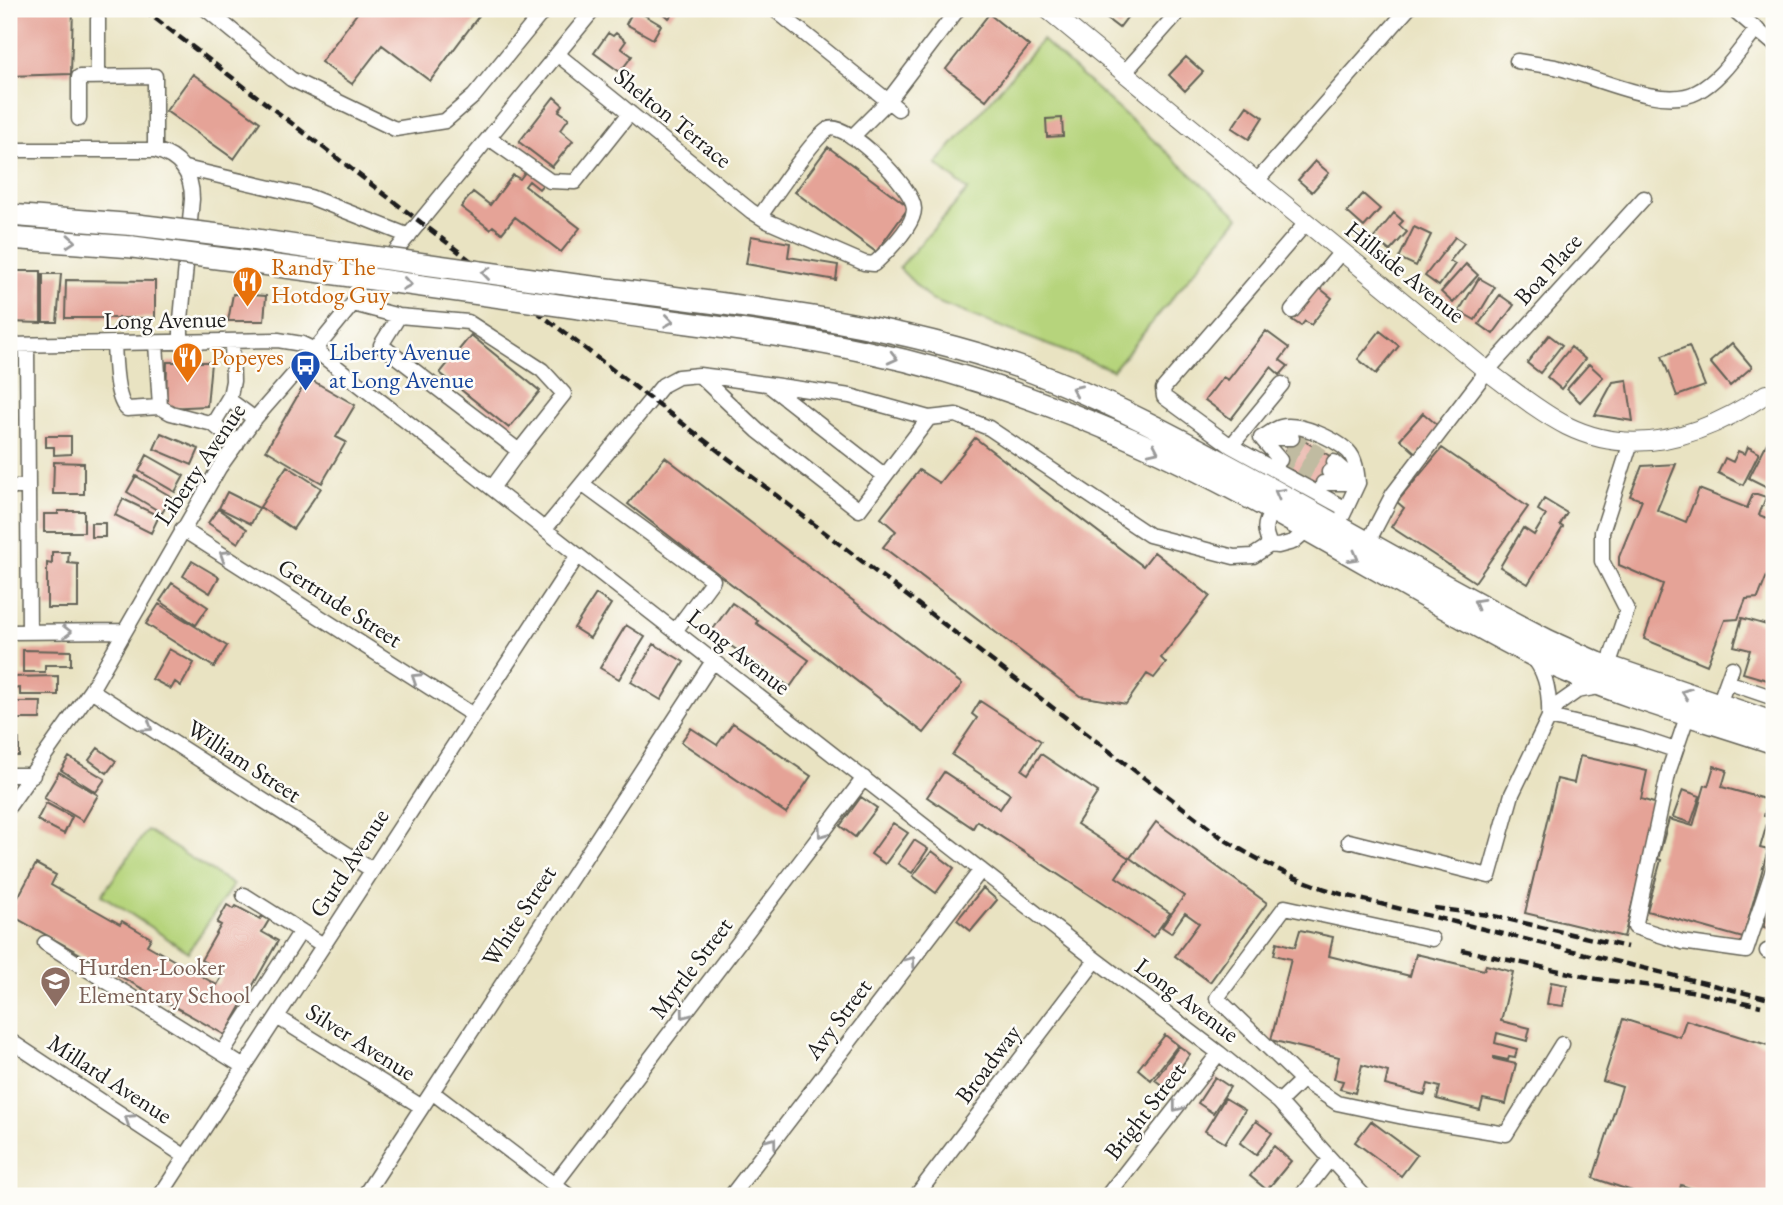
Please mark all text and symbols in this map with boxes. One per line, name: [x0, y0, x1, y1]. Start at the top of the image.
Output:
street label: Shelton Terrace: [608, 61, 739, 175]
street label: Hillside Avenue: [1339, 214, 1472, 329]
street label: Boa Place: [1507, 226, 1588, 311]
one-way arrow: [66, 233, 77, 248]
place label: Randy The Hotdog Guy: [271, 251, 390, 310]
restaurant icon: Randy The Hotdog Guy: [231, 264, 265, 308]
one-way arrow: [480, 265, 492, 280]
one-way arrow: [401, 276, 413, 291]
street label: Long Avenue: [103, 303, 227, 336]
one-way arrow: [663, 313, 675, 328]
place label: Liberty Avenue at Long Avenue: [329, 336, 474, 395]
restaurant icon: Popeyes: [171, 340, 205, 384]
place label: Popeyes: [211, 341, 284, 372]
bus stop icon: Liberty Avenue at Long Avenue: [289, 349, 323, 393]
one-way arrow: [887, 350, 899, 364]
one-way arrow: [1071, 384, 1083, 398]
street label: Liberty Avenue: [147, 396, 252, 531]
one-way arrow: [1147, 442, 1159, 456]
one-way arrow: [1274, 488, 1286, 501]
one-way arrow: [1347, 549, 1359, 562]
one-way arrow: [219, 551, 232, 564]
street label: Gertrude Street: [272, 551, 409, 655]
one-way arrow: [1473, 598, 1485, 611]
street label: Long Avenue: [681, 602, 797, 702]
one-way arrow: [62, 624, 72, 640]
one-way arrow: [410, 673, 423, 686]
one-way arrow: [1681, 687, 1693, 701]
street label: William Street: [181, 712, 308, 809]
one-way arrow: [141, 718, 154, 731]
street label: Gurd Avenue: [302, 802, 395, 923]
one-way arrow: [818, 825, 831, 837]
street label: White Street: [474, 859, 563, 972]
street label: Myrtle Street: [642, 910, 739, 1025]
street label: Long Avenue: [1129, 950, 1246, 1049]
place label: Hurden-Looker Elementary School: [78, 951, 250, 1010]
one-way arrow: [902, 957, 915, 969]
school or university icon: Hurden-Looker Elementary School: [38, 964, 72, 1008]
street label: Avy Street: [796, 972, 878, 1066]
street label: Silver Avenue: [301, 996, 422, 1088]
one-way arrow: [680, 1006, 693, 1019]
street label: Broadway: [948, 1018, 1028, 1109]
street label: Millard Avenue: [42, 1027, 178, 1130]
street label: Bright Street: [1097, 1055, 1193, 1166]
one-way arrow: [1173, 1099, 1185, 1112]
one-way arrow: [124, 1115, 137, 1127]
one-way arrow: [764, 1137, 777, 1150]

